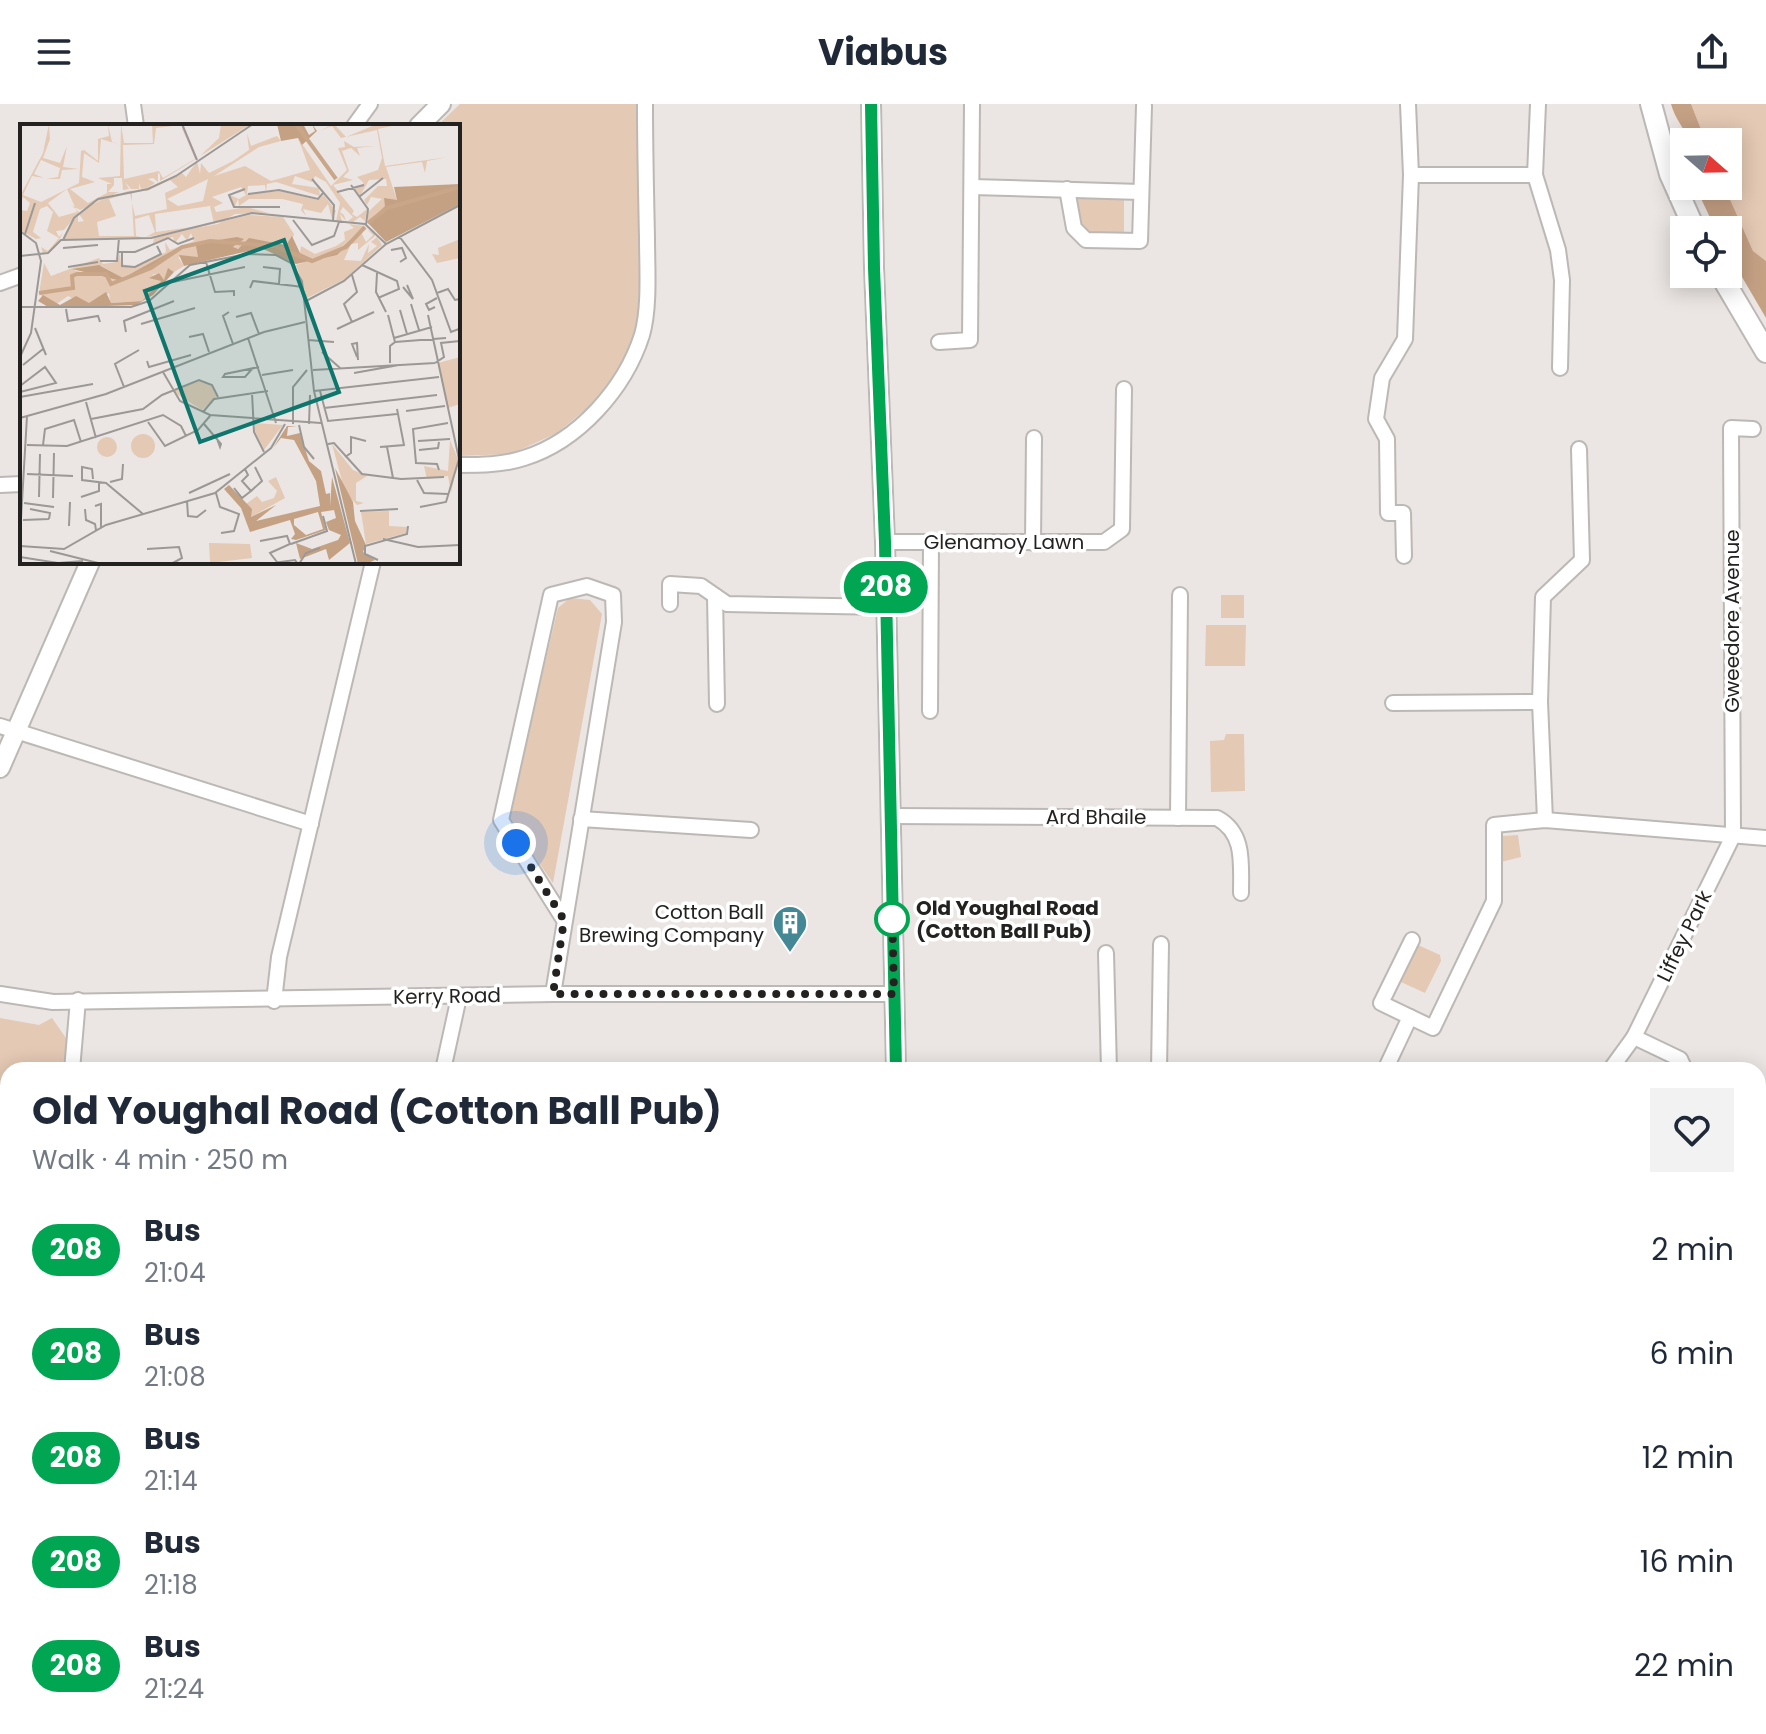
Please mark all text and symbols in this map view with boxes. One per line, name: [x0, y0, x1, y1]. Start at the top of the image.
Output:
text: Viabus: [818, 27, 948, 78]
icon: menu: [32, 30, 76, 74]
icon: share: [1690, 30, 1734, 74]
inset map: [20, 124, 460, 564]
north arrow: [1670, 128, 1742, 200]
map controls: [1670, 128, 1742, 288]
button: locate: [1670, 216, 1742, 288]
street label: Glenamoy Lawn: [924, 528, 1084, 556]
street label: Gweedore Avenue: [1718, 529, 1746, 713]
line badge: 208: [840, 561, 932, 613]
text: 208: [860, 567, 912, 606]
street label: Ard Bhaile: [1046, 803, 1146, 831]
your location: [496, 823, 536, 863]
street label: Liffey Park: [1650, 885, 1718, 986]
place label: Old Youghal Road (Cotton Ball Pub): [916, 894, 1099, 945]
place label: Cotton Ball Brewing Company: [579, 898, 764, 949]
marker: Old Youghal Road (Cotton Ball Pub): [875, 902, 909, 936]
building icon: Cotton Ball Brewing Company: [771, 904, 809, 954]
street label: Kerry Road: [393, 981, 501, 1011]
text: Old Youghal Road (Cotton Ball Pub): [32, 1084, 722, 1137]
button: heart: [1650, 1088, 1734, 1172]
text: Walk · 4 min · 250 m: [32, 1142, 288, 1178]
text: Bus: [144, 1209, 201, 1252]
text: 2 min: [1651, 1228, 1734, 1271]
text: 208: [50, 1230, 102, 1269]
text: 21:04: [144, 1255, 206, 1291]
text: Bus: [144, 1313, 201, 1356]
text: 6 min: [1649, 1332, 1734, 1375]
text: 208: [50, 1334, 102, 1373]
text: 21:08: [144, 1359, 206, 1395]
text: Bus: [144, 1417, 201, 1460]
text: 12 min: [1642, 1436, 1734, 1479]
text: 208: [50, 1438, 102, 1477]
text: 21:14: [144, 1463, 197, 1499]
text: Bus: [144, 1521, 201, 1564]
text: 16 min: [1640, 1540, 1734, 1583]
text: 208: [50, 1542, 102, 1581]
text: 21:18: [144, 1567, 198, 1603]
text: Bus: [144, 1625, 201, 1668]
text: 22 min: [1634, 1644, 1734, 1687]
text: 208: [50, 1646, 102, 1685]
text: 21:24: [144, 1671, 204, 1707]

